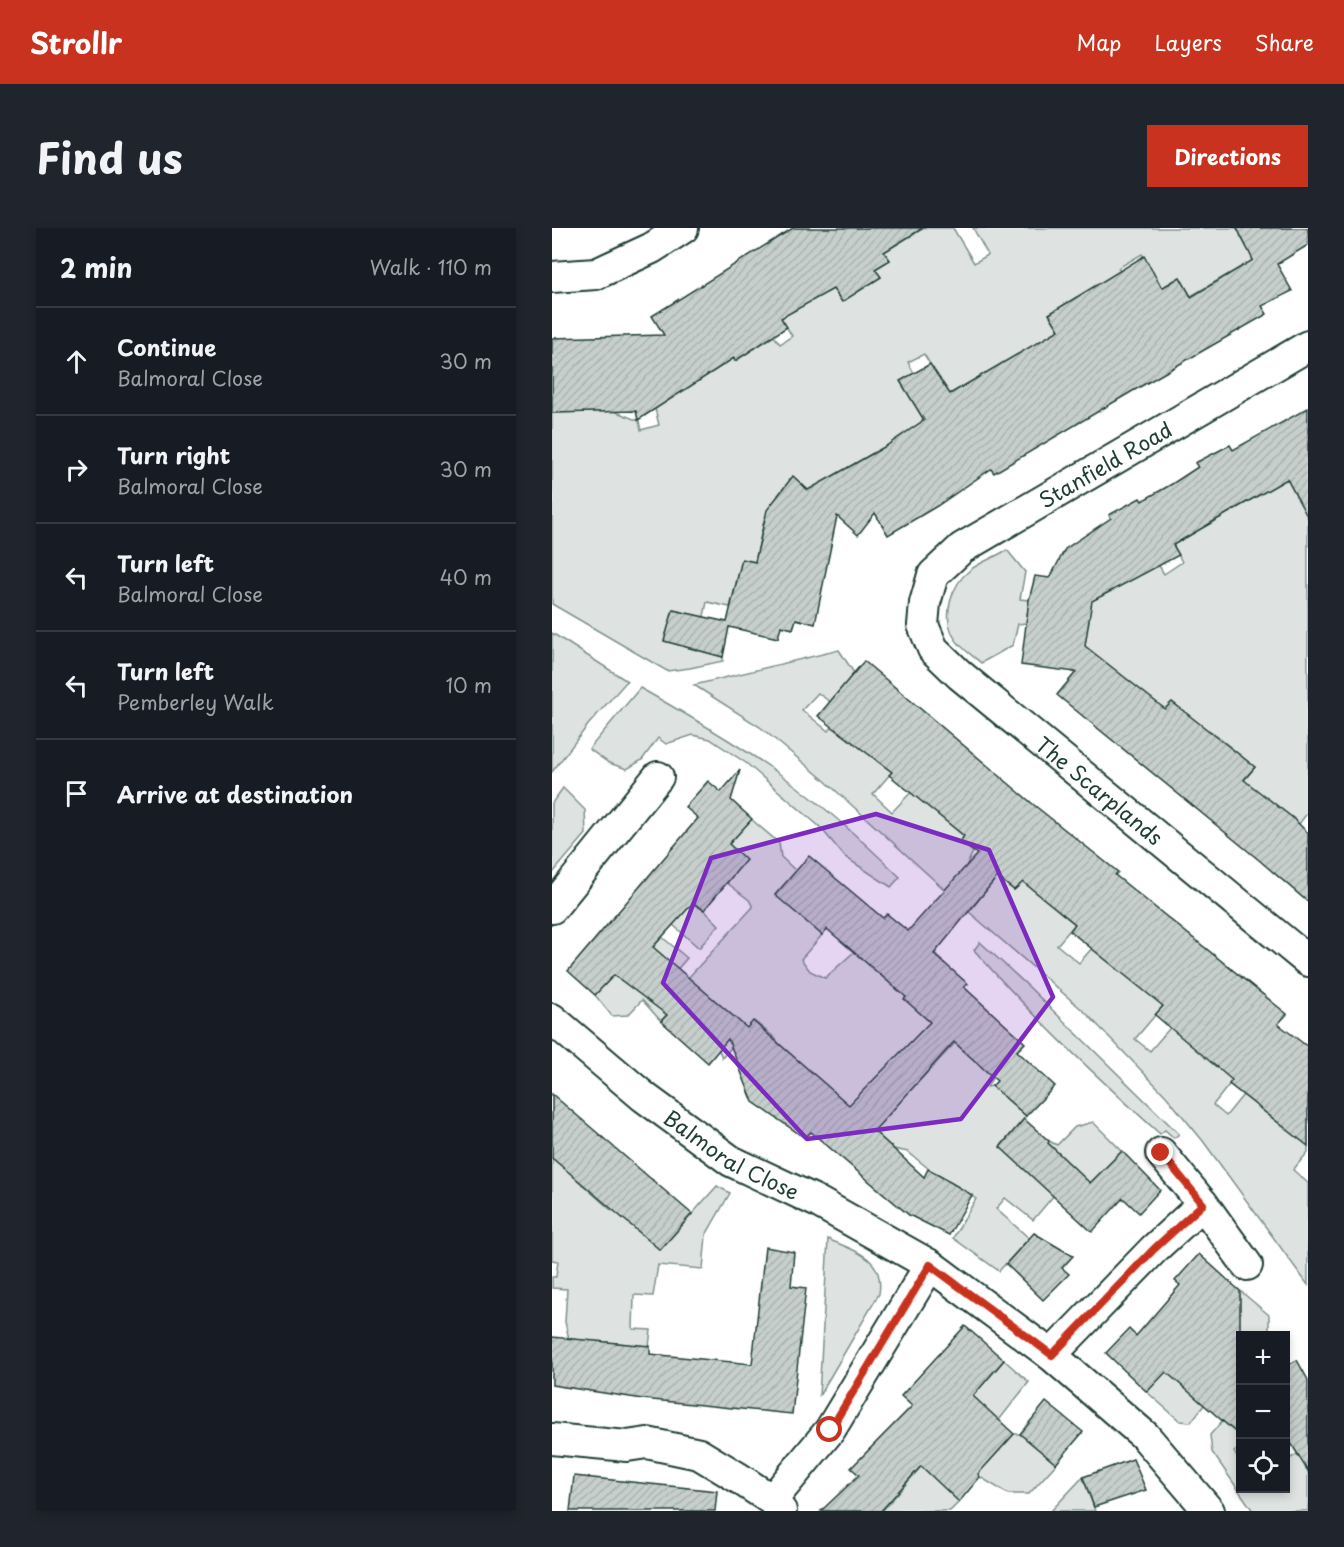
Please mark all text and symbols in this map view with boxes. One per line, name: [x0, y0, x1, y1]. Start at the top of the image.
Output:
text: Strollr: [30, 21, 122, 64]
text: Map: [1077, 26, 1121, 58]
text: Layers: [1154, 26, 1222, 58]
text: Share: [1255, 26, 1314, 58]
text: Find us: [36, 125, 183, 188]
button: Directions: [1147, 125, 1308, 187]
text: 2 min: [60, 248, 133, 287]
text: Walk · 110 m: [370, 252, 492, 282]
text: Continue: [117, 330, 216, 363]
icon: ahead: [60, 345, 93, 378]
text: 30 m: [439, 346, 492, 376]
text: Balmoral Close: [117, 363, 263, 393]
street label: Stanfield Road: [1032, 413, 1178, 515]
text: Turn right: [117, 438, 230, 471]
icon: right: [60, 453, 93, 486]
text: 30 m: [439, 454, 492, 484]
text: Balmoral Close: [117, 471, 263, 501]
text: Turn left: [117, 546, 214, 579]
icon: left: [60, 561, 93, 594]
text: 40 m: [440, 562, 492, 592]
text: Balmoral Close: [117, 579, 263, 609]
text: Turn left: [117, 654, 214, 687]
icon: left: [60, 669, 93, 702]
text: 10 m: [445, 670, 492, 700]
text: Pemberley Walk: [117, 687, 274, 717]
street label: The Scarplands: [1029, 728, 1171, 852]
icon: arrive: [60, 777, 93, 810]
text: Arrive at destination: [117, 777, 353, 810]
street label: Balmoral Close: [658, 1101, 805, 1207]
route end: [1147, 1139, 1173, 1165]
map controls: [1236, 1331, 1290, 1493]
button: +: [1236, 1331, 1290, 1385]
button: −: [1236, 1385, 1290, 1439]
route start: [816, 1416, 842, 1442]
button: locate: [1236, 1439, 1290, 1493]

